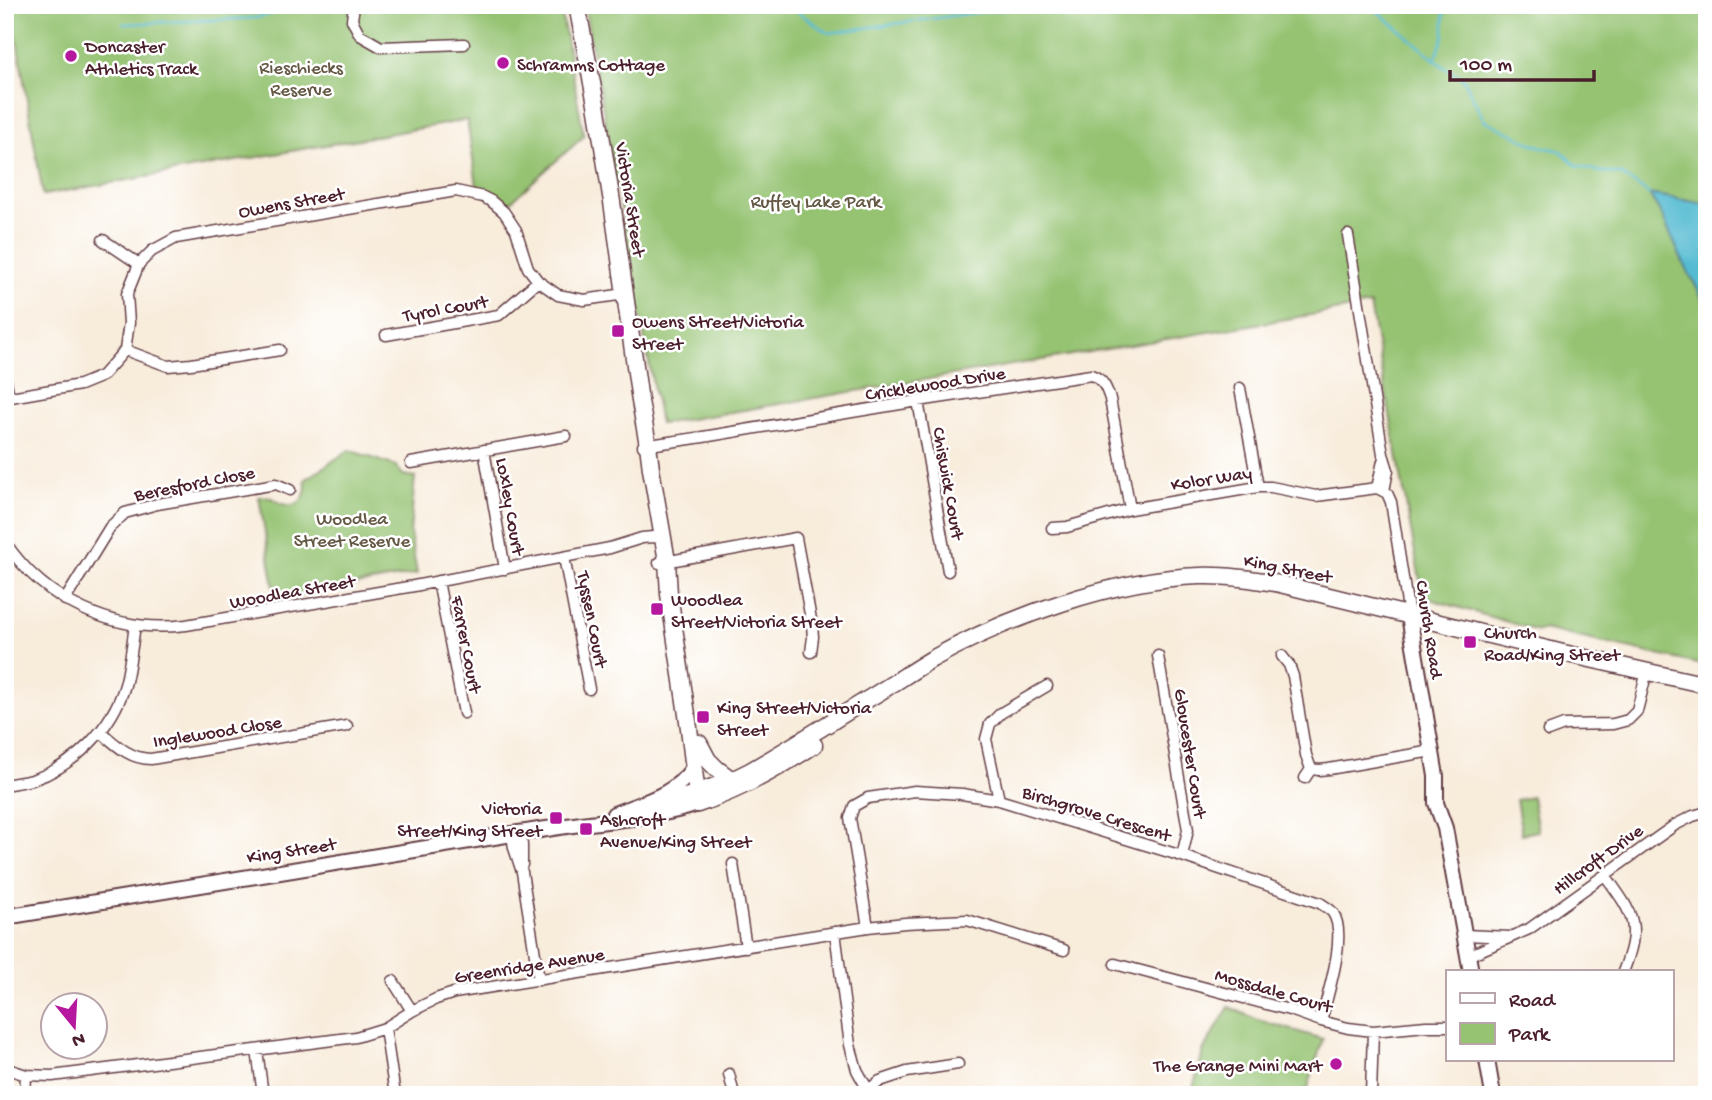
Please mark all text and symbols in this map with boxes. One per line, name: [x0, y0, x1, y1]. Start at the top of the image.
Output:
place label: Doncaster Athletics Track: [83, 37, 199, 82]
scale bar: [1450, 38, 1593, 82]
marker: Doncaster Athletics Track: [63, 48, 79, 64]
text: 100 m: [1459, 54, 1512, 79]
marker: Schramms Cottage: [495, 55, 511, 71]
place label: Schramms Cottage: [517, 55, 665, 78]
park label: Rieschiecks Reserve: [259, 58, 344, 103]
street label: Victoria Street: [608, 140, 649, 261]
street label: Owens Street: [237, 183, 349, 225]
park label: Ruffey Lake Park: [751, 192, 883, 215]
street label: Tyrol Court: [401, 291, 492, 329]
place label: Owens Street/Victoria Street: [632, 312, 805, 357]
marker: Owens Street/Victoria Street: [610, 323, 626, 339]
street label: Cricklewood Drive: [864, 363, 1007, 408]
street label: Chiswick Court: [925, 426, 968, 544]
street label: Loxley Court: [489, 456, 529, 559]
street label: Beresford Close: [131, 462, 257, 509]
street label: Kolor Way: [1169, 463, 1254, 498]
park label: Woodlea Street Reserve: [294, 509, 411, 554]
street label: King Street: [1241, 551, 1336, 591]
street label: Tyssen Court: [570, 569, 612, 672]
street label: Woodlea Street: [228, 571, 359, 616]
street label: Church Road: [1408, 579, 1447, 682]
place label: Woodlea Street/Victoria Street: [671, 590, 844, 635]
street label: Farrer Court: [444, 593, 486, 697]
marker: Woodlea Street/Victoria Street: [649, 601, 665, 617]
place label: Church Road/King Street: [1484, 623, 1622, 668]
marker: Church Road/King Street: [1462, 634, 1478, 650]
street label: Gloucester Court: [1167, 687, 1210, 822]
place label: King Street/Victoria Street: [717, 698, 873, 743]
marker: King Street/Victoria Street: [695, 709, 711, 725]
street label: Inglewood Close: [152, 712, 284, 755]
street label: Birchgrove Crescent: [1018, 782, 1175, 850]
place label: Victoria Street/King Street: [397, 799, 544, 844]
marker: Victoria Street/King Street: [548, 810, 564, 826]
place label: Ashcroft Avenue/King Street: [600, 810, 754, 855]
street label: Hillcroft Drive: [1549, 820, 1649, 901]
marker: Ashcroft Avenue/King Street: [578, 821, 594, 837]
street label: King Street: [246, 834, 340, 871]
street label: Greenridge Avenue: [453, 944, 606, 991]
street label: Mossdale Court: [1212, 965, 1336, 1021]
legend: [1446, 970, 1674, 1062]
text: Road: [1509, 990, 1557, 1015]
north arrow: [38, 992, 108, 1062]
text: Park: [1508, 1024, 1552, 1049]
text: N: [69, 1026, 88, 1052]
place label: The Grange Mini Mart: [1153, 1056, 1324, 1079]
marker: The Grange Mini Mart: [1328, 1056, 1344, 1072]

